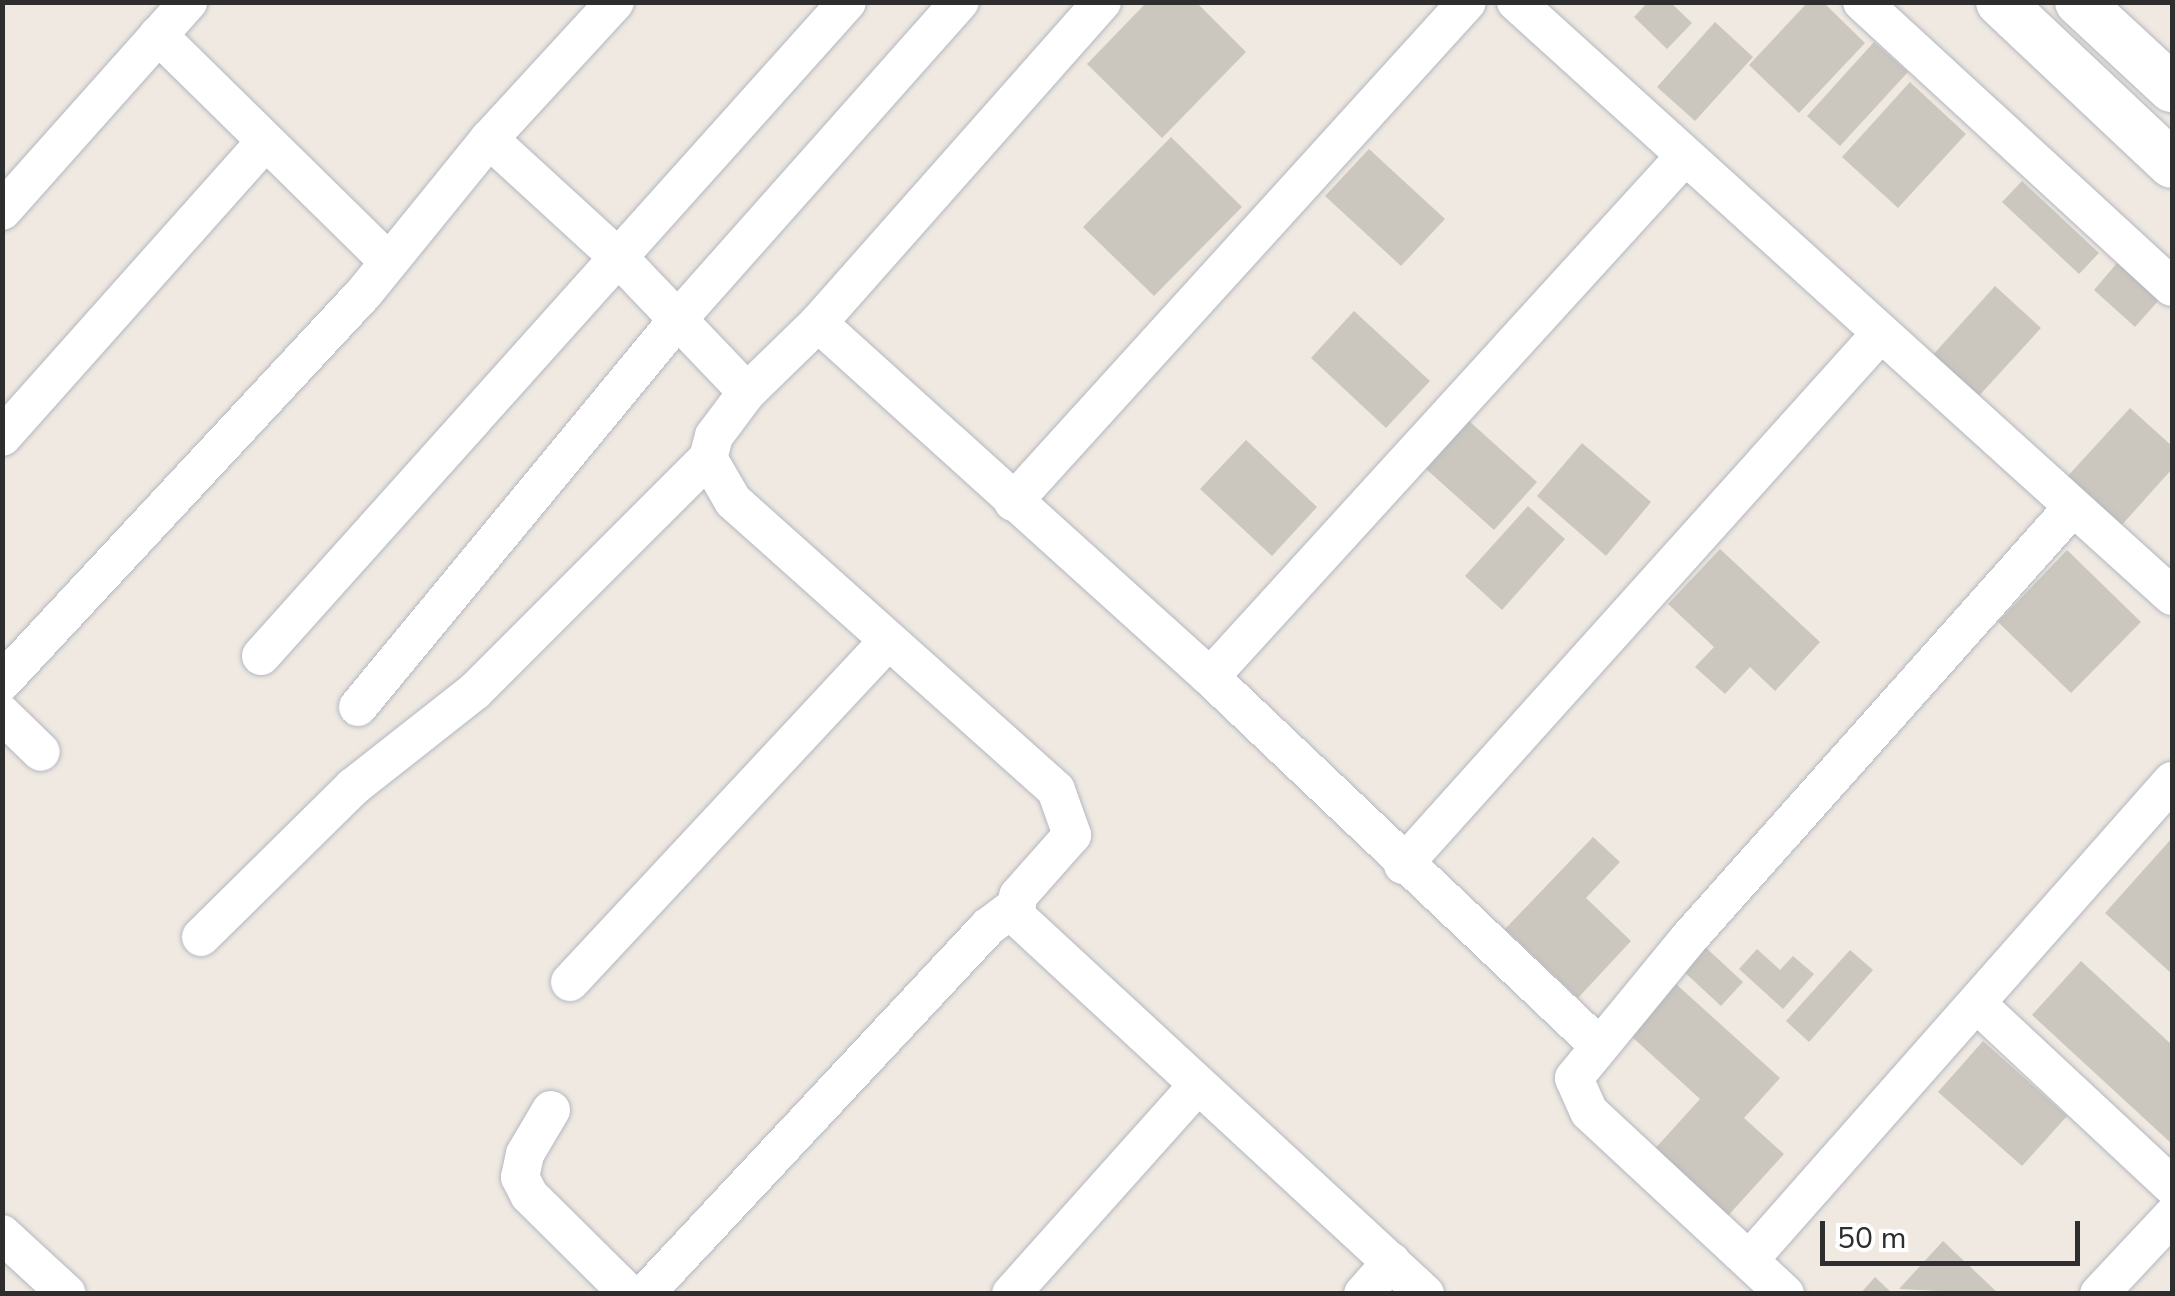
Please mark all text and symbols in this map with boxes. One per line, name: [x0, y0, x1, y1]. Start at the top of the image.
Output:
scale bar: [1825, 1201, 2085, 1263]
text: 50 m: [1837, 1218, 1906, 1259]

